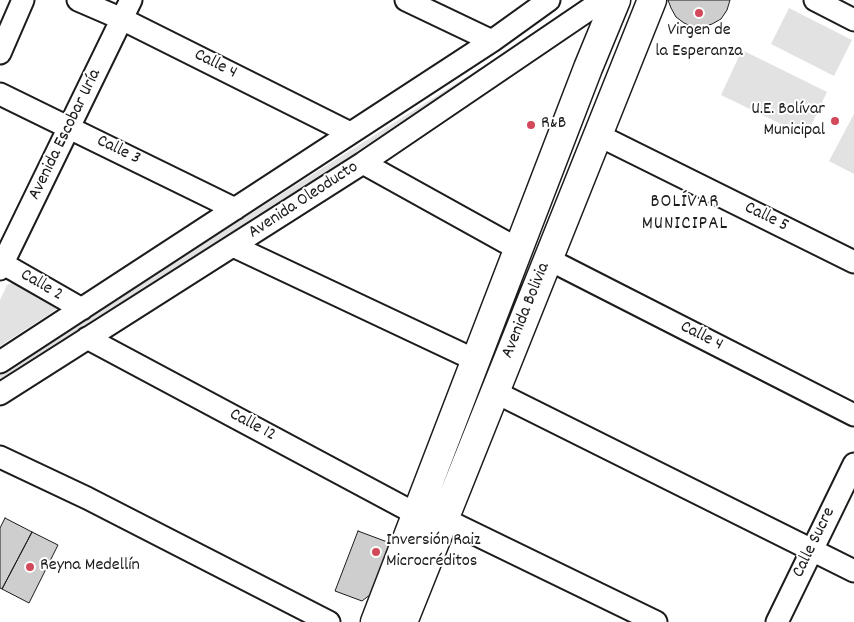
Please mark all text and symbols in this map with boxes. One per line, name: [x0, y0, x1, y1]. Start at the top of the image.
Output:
marker: Virgen de la Esperanza: [693, 7, 705, 19]
place label: Virgen de la Esperanza: [655, 21, 743, 64]
street label: Calle 4: [190, 45, 240, 85]
street label: Avenida Escobar Uría: [25, 66, 107, 204]
place label: U.E. Bolívar Municipal: [751, 100, 825, 142]
place label: R&B: [541, 114, 566, 136]
marker: U.E. Bolívar Municipal: [829, 115, 841, 127]
marker: R&B: [525, 119, 537, 131]
street label: Calle 3: [93, 131, 143, 171]
street label: Avenida Oleoducto: [245, 157, 363, 245]
district label: BOLÍVAR MUNICIPAL: [641, 192, 729, 236]
street label: Calle 5: [740, 198, 792, 238]
street label: Avenida Bolivia: [498, 260, 556, 362]
street label: Calle 2: [16, 265, 66, 307]
street label: Calle 4: [676, 317, 726, 357]
street label: Calle 12: [225, 405, 279, 447]
street label: Calle Sucre: [789, 504, 841, 582]
place label: Inversión Raiz Microcréditos: [386, 531, 481, 574]
marker: Inversión Raiz Microcréditos: [370, 546, 382, 558]
place label: Reyna Medellín: [40, 556, 140, 578]
marker: Reyna Medellín: [24, 561, 36, 573]

